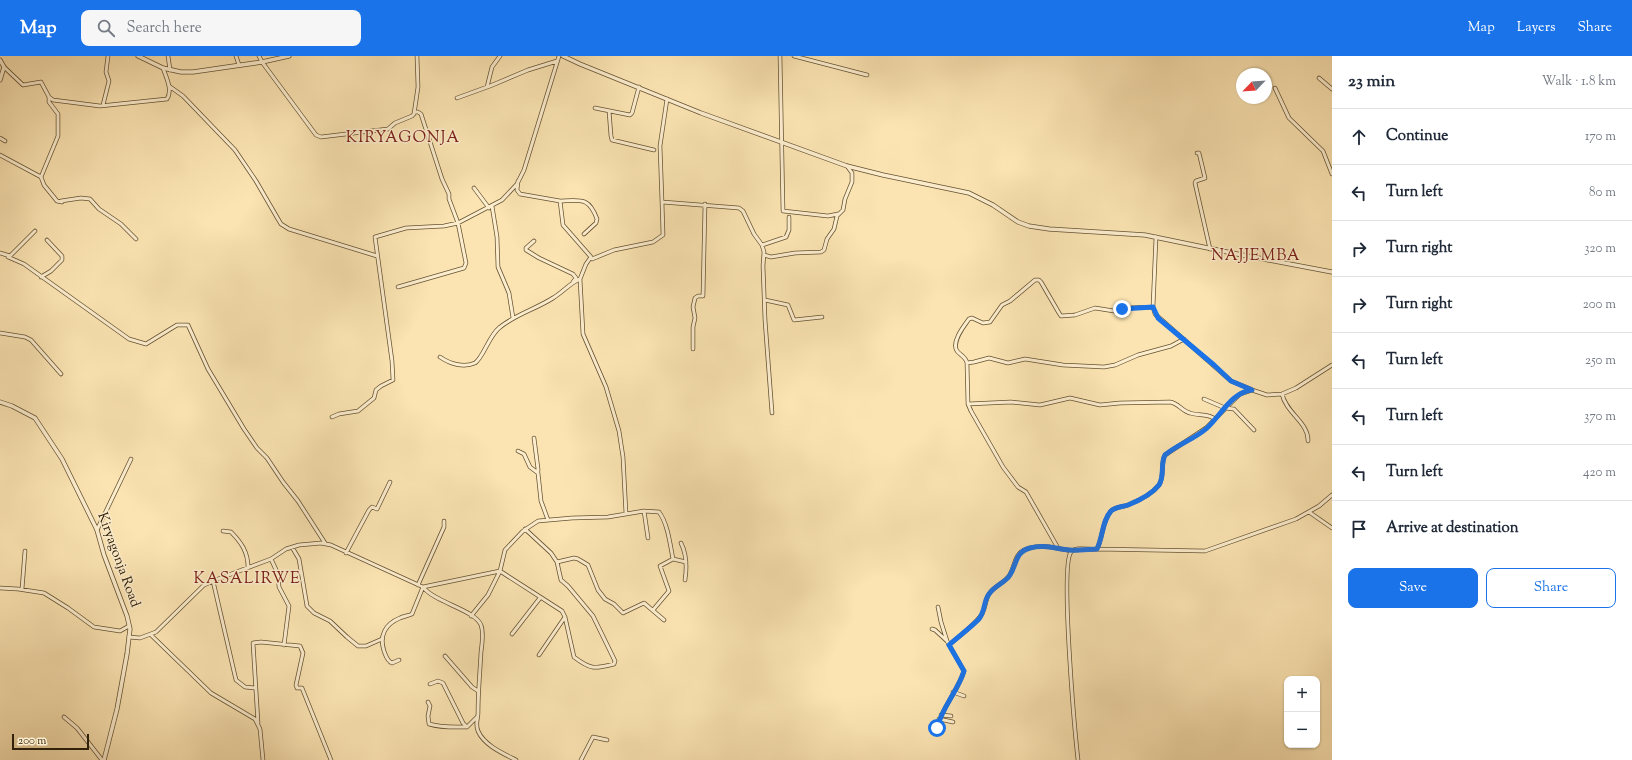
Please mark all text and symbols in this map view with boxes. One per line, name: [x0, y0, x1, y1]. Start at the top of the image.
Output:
search box: [81, 10, 361, 46]
text: Map: [20, 15, 57, 42]
icon: search: [95, 17, 117, 39]
text: Search here: [127, 18, 202, 39]
text: Map: [1468, 18, 1495, 38]
text: Layers: [1517, 18, 1555, 38]
text: Share: [1577, 18, 1612, 38]
north arrow: [1236, 68, 1272, 104]
text: 23 min: [1348, 70, 1395, 94]
text: Walk · 1.8 km: [1542, 73, 1616, 91]
icon: ahead: [1348, 126, 1370, 148]
text: Continue: [1386, 126, 1448, 147]
district label: KIRYAGONJA: [346, 127, 460, 150]
text: 170 m: [1585, 128, 1616, 146]
icon: left: [1348, 182, 1370, 204]
text: Turn left: [1386, 182, 1443, 203]
text: 80 m: [1589, 184, 1616, 202]
icon: right: [1348, 238, 1370, 260]
text: Turn right: [1386, 238, 1452, 259]
text: 320 m: [1584, 240, 1616, 258]
district label: NAJJEMBA: [1211, 245, 1301, 268]
icon: right: [1348, 294, 1370, 316]
text: Turn right: [1386, 294, 1452, 315]
text: 200 m: [1583, 296, 1616, 314]
route end: [1113, 300, 1131, 318]
icon: left: [1348, 350, 1370, 372]
text: Turn left: [1386, 350, 1443, 371]
text: 250 m: [1585, 352, 1616, 370]
icon: left: [1348, 406, 1370, 428]
text: Turn left: [1386, 406, 1443, 427]
text: 370 m: [1584, 408, 1616, 426]
icon: left: [1348, 462, 1370, 484]
text: Turn left: [1386, 462, 1443, 483]
text: 420 m: [1583, 464, 1616, 482]
street label: Kiryagonja Road: [92, 510, 144, 610]
icon: arrive: [1348, 518, 1370, 540]
text: Arrive at destination: [1386, 518, 1519, 539]
district label: KASALIRWE: [193, 568, 301, 591]
button: Save: [1348, 568, 1478, 608]
button: Share: [1486, 568, 1616, 608]
map controls: [1284, 676, 1320, 748]
button: +: [1284, 676, 1320, 712]
button: −: [1284, 712, 1320, 748]
route start: [928, 719, 946, 737]
scale bar: [12, 732, 89, 751]
text: 200 m: [18, 733, 46, 749]

